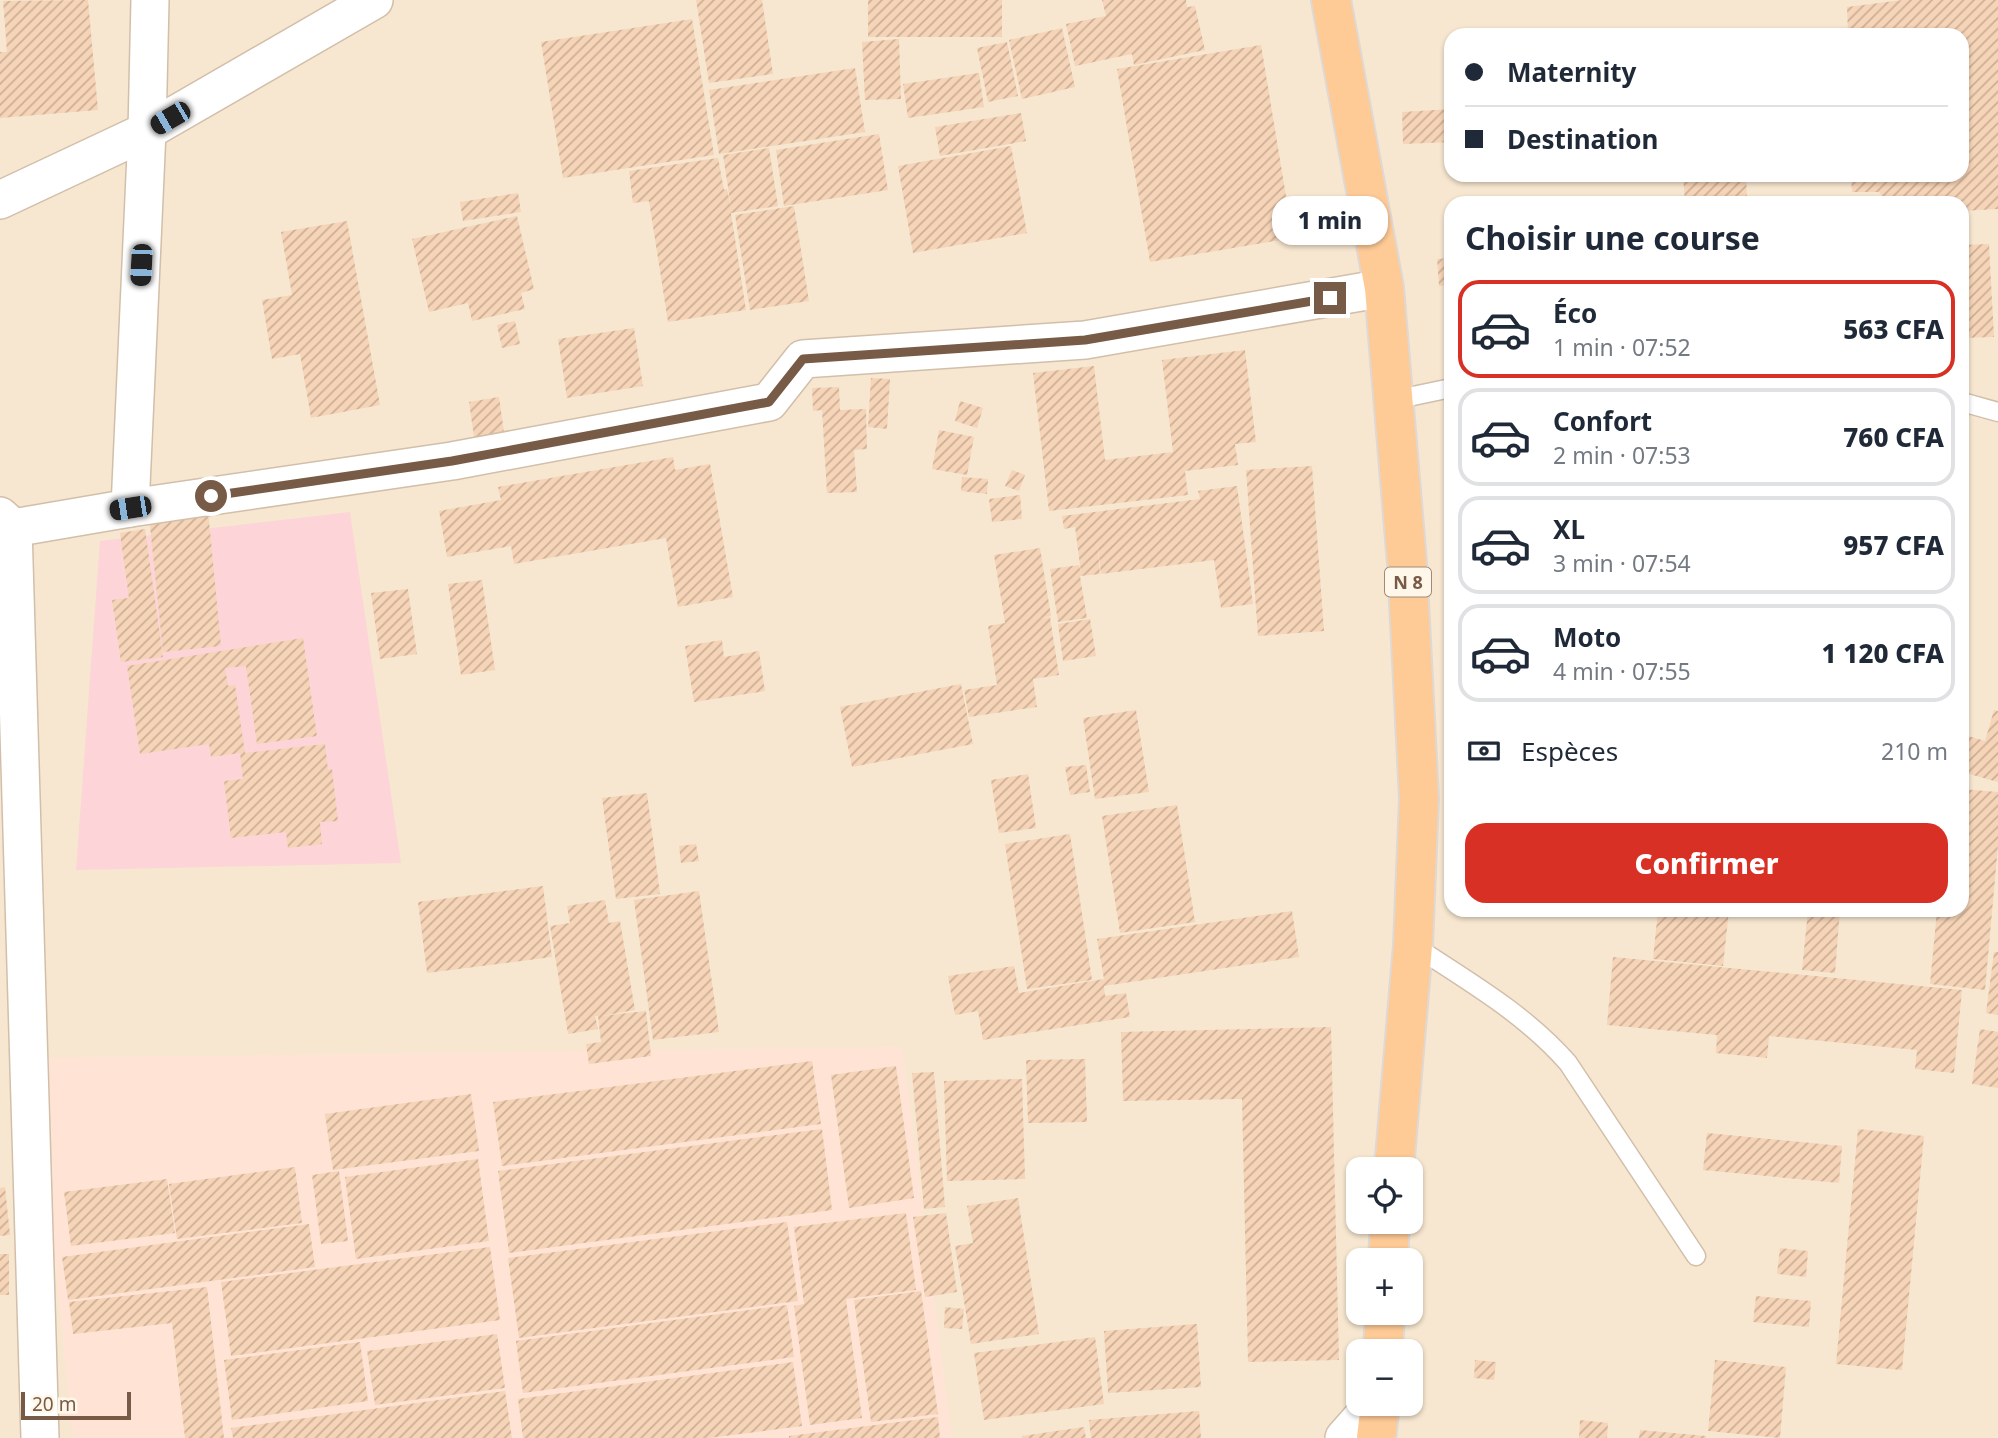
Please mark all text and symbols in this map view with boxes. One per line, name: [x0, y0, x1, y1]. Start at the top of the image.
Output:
text: Maternity: [1507, 54, 1636, 90]
car: [147, 98, 194, 138]
text: Destination: [1507, 121, 1658, 157]
callout: 1 min: [1272, 196, 1388, 246]
text: 1 min: [1298, 204, 1362, 236]
text: Choisir une course: [1465, 216, 1760, 259]
car: [130, 243, 153, 287]
route end: [1314, 282, 1346, 314]
text: Éco: [1553, 295, 1597, 331]
icon: car: [1469, 298, 1532, 361]
text: 563 CFA: [1843, 311, 1944, 347]
text: 1 min · 07:52: [1553, 331, 1691, 363]
text: Confort: [1553, 403, 1652, 439]
icon: car: [1469, 406, 1532, 469]
text: 760 CFA: [1843, 419, 1944, 455]
text: 2 min · 07:53: [1553, 439, 1691, 471]
route start: [195, 480, 227, 512]
car: [108, 494, 153, 522]
text: XL: [1553, 511, 1585, 547]
icon: car: [1469, 514, 1532, 577]
text: 957 CFA: [1843, 527, 1944, 563]
text: 3 min · 07:54: [1553, 547, 1691, 579]
road number: N 8: [1385, 568, 1431, 596]
text: Moto: [1553, 619, 1621, 655]
icon: car: [1469, 622, 1532, 685]
text: 1 120 CFA: [1822, 635, 1944, 671]
text: 4 min · 07:55: [1553, 655, 1691, 687]
icon: cash: [1465, 732, 1503, 770]
text: Espèces: [1521, 733, 1618, 769]
text: 210 m: [1881, 735, 1948, 767]
button: Confirmer: [1465, 823, 1948, 903]
map controls: [1346, 1157, 1423, 1416]
button: locate: [1346, 1157, 1423, 1234]
button: +: [1346, 1248, 1423, 1325]
button: −: [1346, 1339, 1423, 1416]
scale bar: [21, 1389, 131, 1421]
text: 20 m: [32, 1391, 76, 1417]

